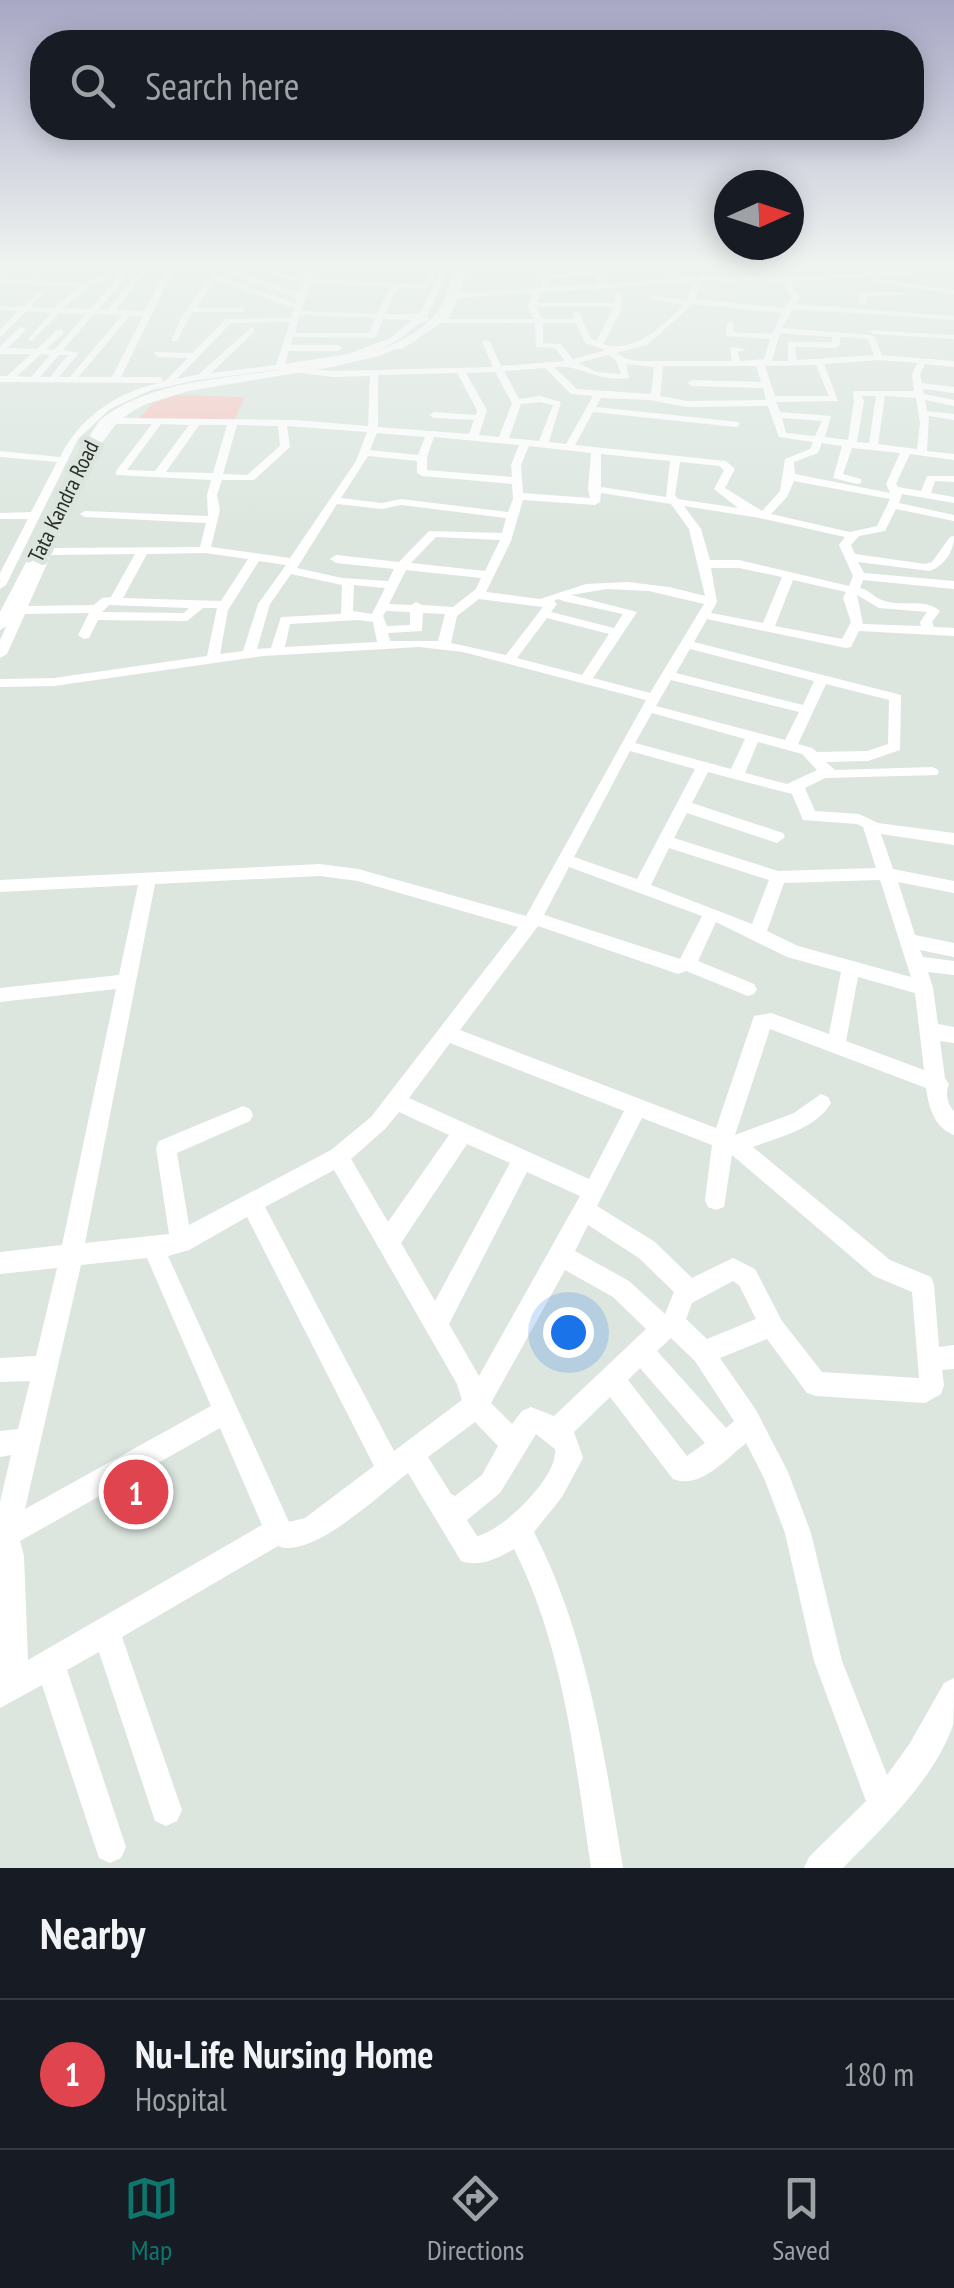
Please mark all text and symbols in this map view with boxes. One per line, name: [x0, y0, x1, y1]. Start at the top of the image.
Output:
search box: [30, 30, 924, 140]
icon: search: [65, 58, 120, 113]
text: Search here: [145, 61, 299, 110]
north arrow: [714, 170, 804, 260]
street label: Tata Kandra Road: [22, 436, 104, 566]
your location: [543, 1307, 594, 1358]
pin: 1: [104, 1454, 168, 1530]
text: Nearby: [40, 1906, 145, 1961]
text: Nu-Life Nursing Home: [135, 2029, 433, 2078]
text: 1: [65, 2053, 80, 2095]
text: 180 m: [843, 2053, 914, 2095]
text: Hospital: [135, 2078, 227, 2120]
tab: Map: [124, 2171, 179, 2268]
tab: Directions: [427, 2171, 524, 2268]
tab: Saved: [772, 2171, 830, 2268]

